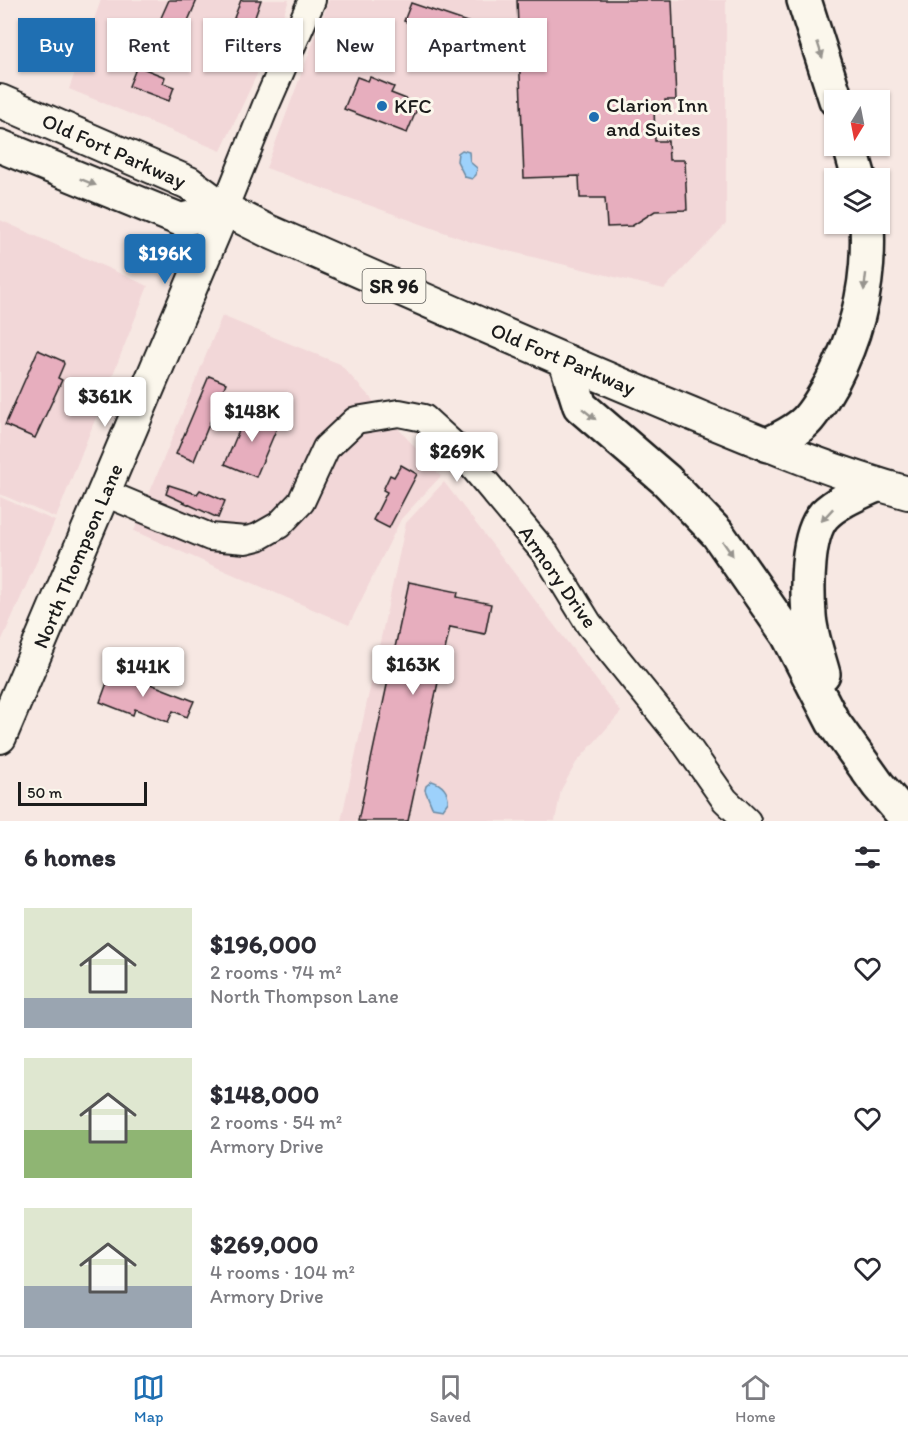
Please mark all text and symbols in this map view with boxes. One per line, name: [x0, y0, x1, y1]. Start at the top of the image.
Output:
chip: Buy: [18, 18, 95, 72]
chip: Rent: [107, 18, 191, 72]
chip: Filters: [203, 18, 303, 72]
chip: New: [315, 18, 395, 72]
chip: Apartment: [407, 18, 547, 72]
one-way arrow: [816, 41, 825, 59]
north arrow: [824, 90, 890, 156]
map controls: [824, 90, 890, 234]
place label: Clarion Inn and Suites: [606, 92, 708, 141]
place label: KFC: [394, 93, 432, 118]
marker: KFC: [375, 99, 389, 113]
street label: Old Fort Parkway: [38, 108, 190, 194]
marker: Clarion Inn and Suites: [587, 110, 601, 124]
button: layers: [824, 168, 890, 234]
one-way arrow: [80, 178, 98, 188]
pin: $196K: [123, 234, 207, 285]
text: $196K: [138, 241, 192, 265]
road number: SR 96: [362, 269, 426, 303]
one-way arrow: [860, 272, 870, 291]
street label: Old Fort Parkway: [487, 317, 640, 400]
pin: $361K: [63, 377, 147, 428]
text: $361K: [78, 384, 132, 408]
pin: $148K: [210, 392, 294, 443]
text: $148K: [224, 399, 280, 423]
one-way arrow: [581, 407, 597, 420]
pin: $269K: [415, 432, 499, 483]
text: $269K: [430, 439, 484, 463]
street label: North Thompson Lane: [27, 460, 128, 652]
one-way arrow: [820, 507, 834, 522]
street label: Armory Drive: [514, 521, 603, 633]
one-way arrow: [722, 541, 734, 557]
pin: $163K: [371, 645, 455, 696]
pin: $141K: [101, 647, 185, 698]
text: $163K: [386, 652, 440, 676]
text: $141K: [116, 654, 170, 678]
scale bar: [18, 779, 147, 806]
text: 50 m: [27, 783, 62, 802]
text: 6 homes: [24, 841, 116, 873]
icon: filters: [851, 841, 884, 874]
text: $196,000: [210, 928, 317, 960]
icon: home: [72, 932, 144, 1004]
icon: heart: [851, 952, 884, 985]
text: 2 rooms · 74 m²: [210, 960, 342, 984]
text: North Thompson Lane: [210, 984, 399, 1008]
text: $148,000: [210, 1078, 319, 1110]
icon: home: [72, 1082, 144, 1154]
icon: heart: [851, 1102, 884, 1135]
text: 2 rooms · 54 m²: [210, 1110, 342, 1134]
text: Armory Drive: [210, 1134, 324, 1158]
text: $269,000: [210, 1228, 318, 1260]
icon: home: [72, 1232, 144, 1304]
icon: heart: [851, 1252, 884, 1285]
text: 4 rooms · 104 m²: [210, 1260, 355, 1284]
text: Armory Drive: [210, 1284, 324, 1308]
tab: Map: [132, 1371, 165, 1426]
tab: Saved: [430, 1371, 471, 1426]
tab: Home: [735, 1371, 776, 1426]

